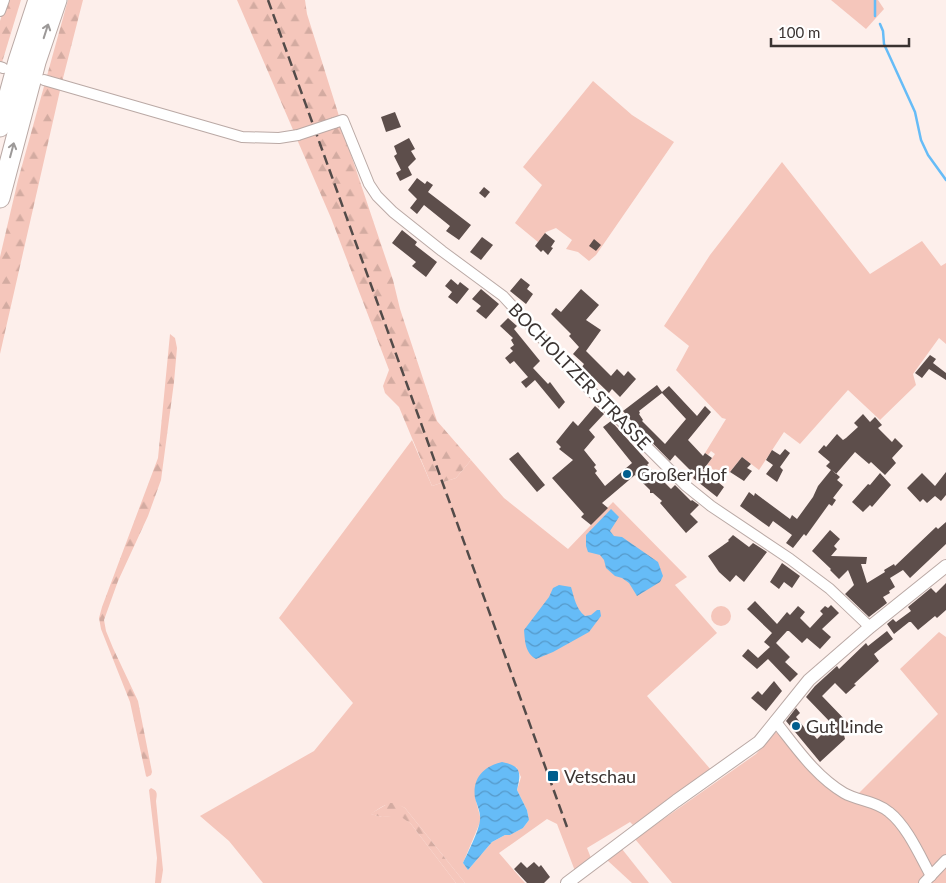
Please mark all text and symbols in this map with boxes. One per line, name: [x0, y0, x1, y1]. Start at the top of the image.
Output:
scale bar: [771, 15, 908, 47]
one-way arrow: [42, 23, 52, 39]
text: 100 m: [778, 23, 820, 41]
one-way arrow: [8, 143, 17, 159]
street label: BOCHOLTZER STRASSE: [504, 298, 656, 454]
place label: Großer Hof: [637, 463, 728, 485]
marker: Großer Hof: [621, 468, 633, 480]
place label: Gut Linde: [806, 715, 883, 737]
marker: Gut Linde: [790, 720, 802, 732]
place label: Vetschau: [564, 765, 636, 787]
marker: Vetschau: [546, 769, 560, 783]

